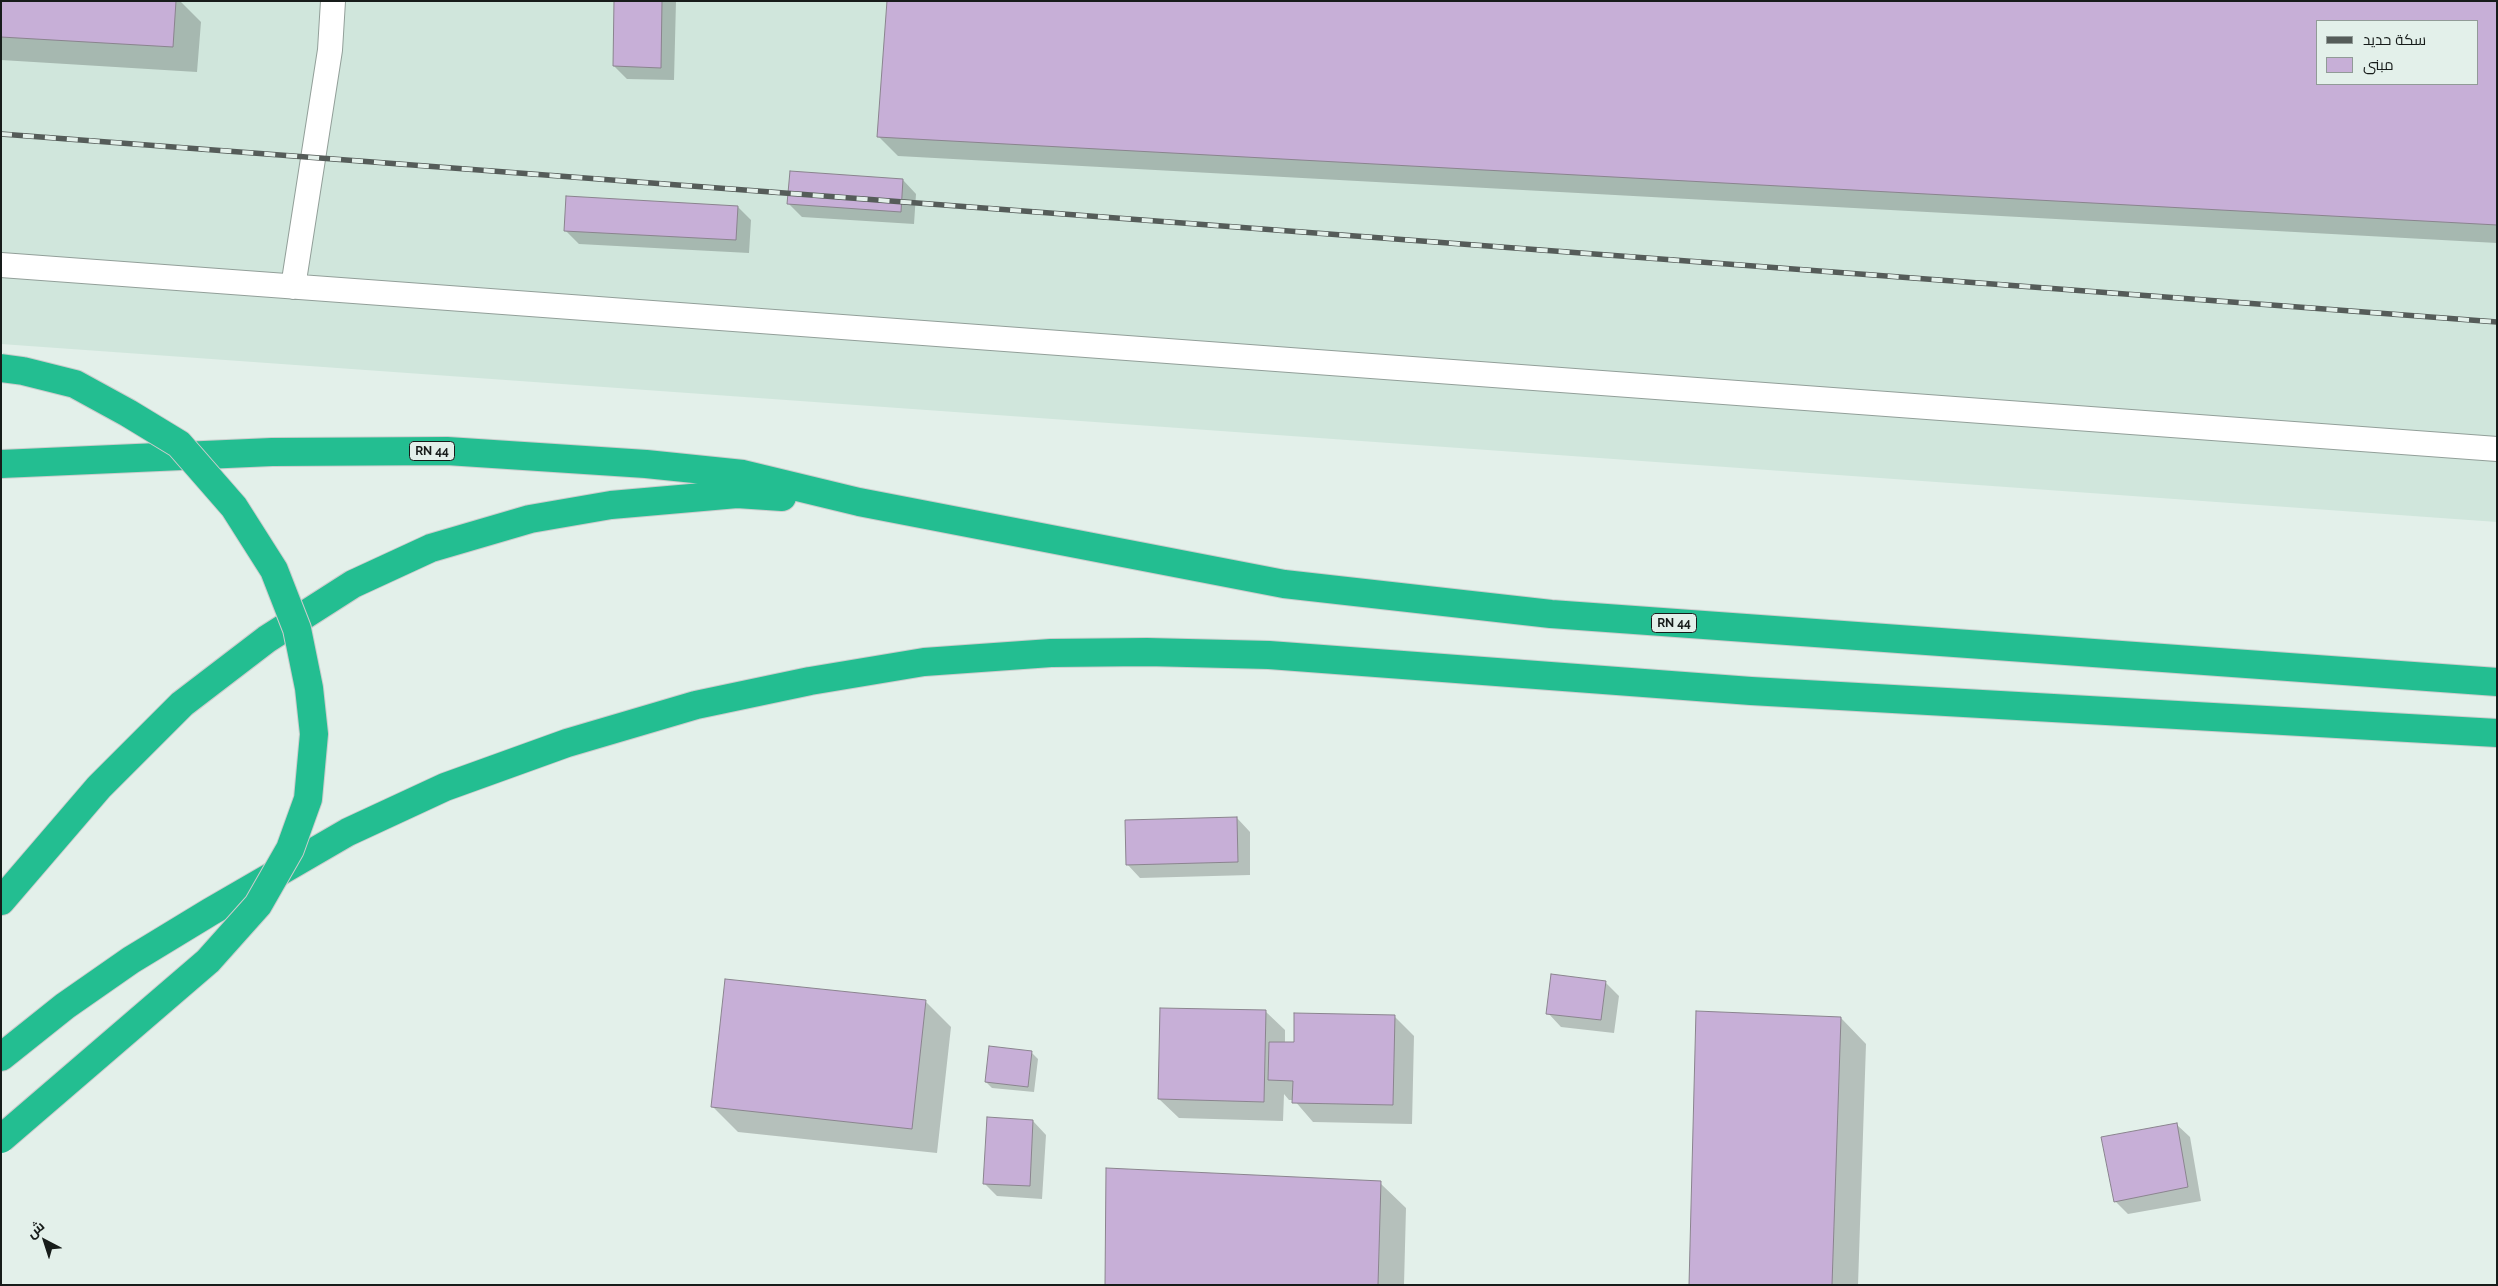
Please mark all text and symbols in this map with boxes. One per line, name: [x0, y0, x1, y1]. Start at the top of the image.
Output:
legend: [2316, 20, 2478, 85]
text: سكة حديد: [2363, 31, 2426, 49]
text: مبنى: [2363, 56, 2394, 74]
road number: RN 44: [410, 442, 454, 461]
road number: RN 44: [1652, 614, 1696, 632]
north arrow: [20, 1216, 70, 1266]
text: ش: [23, 1218, 47, 1241]

